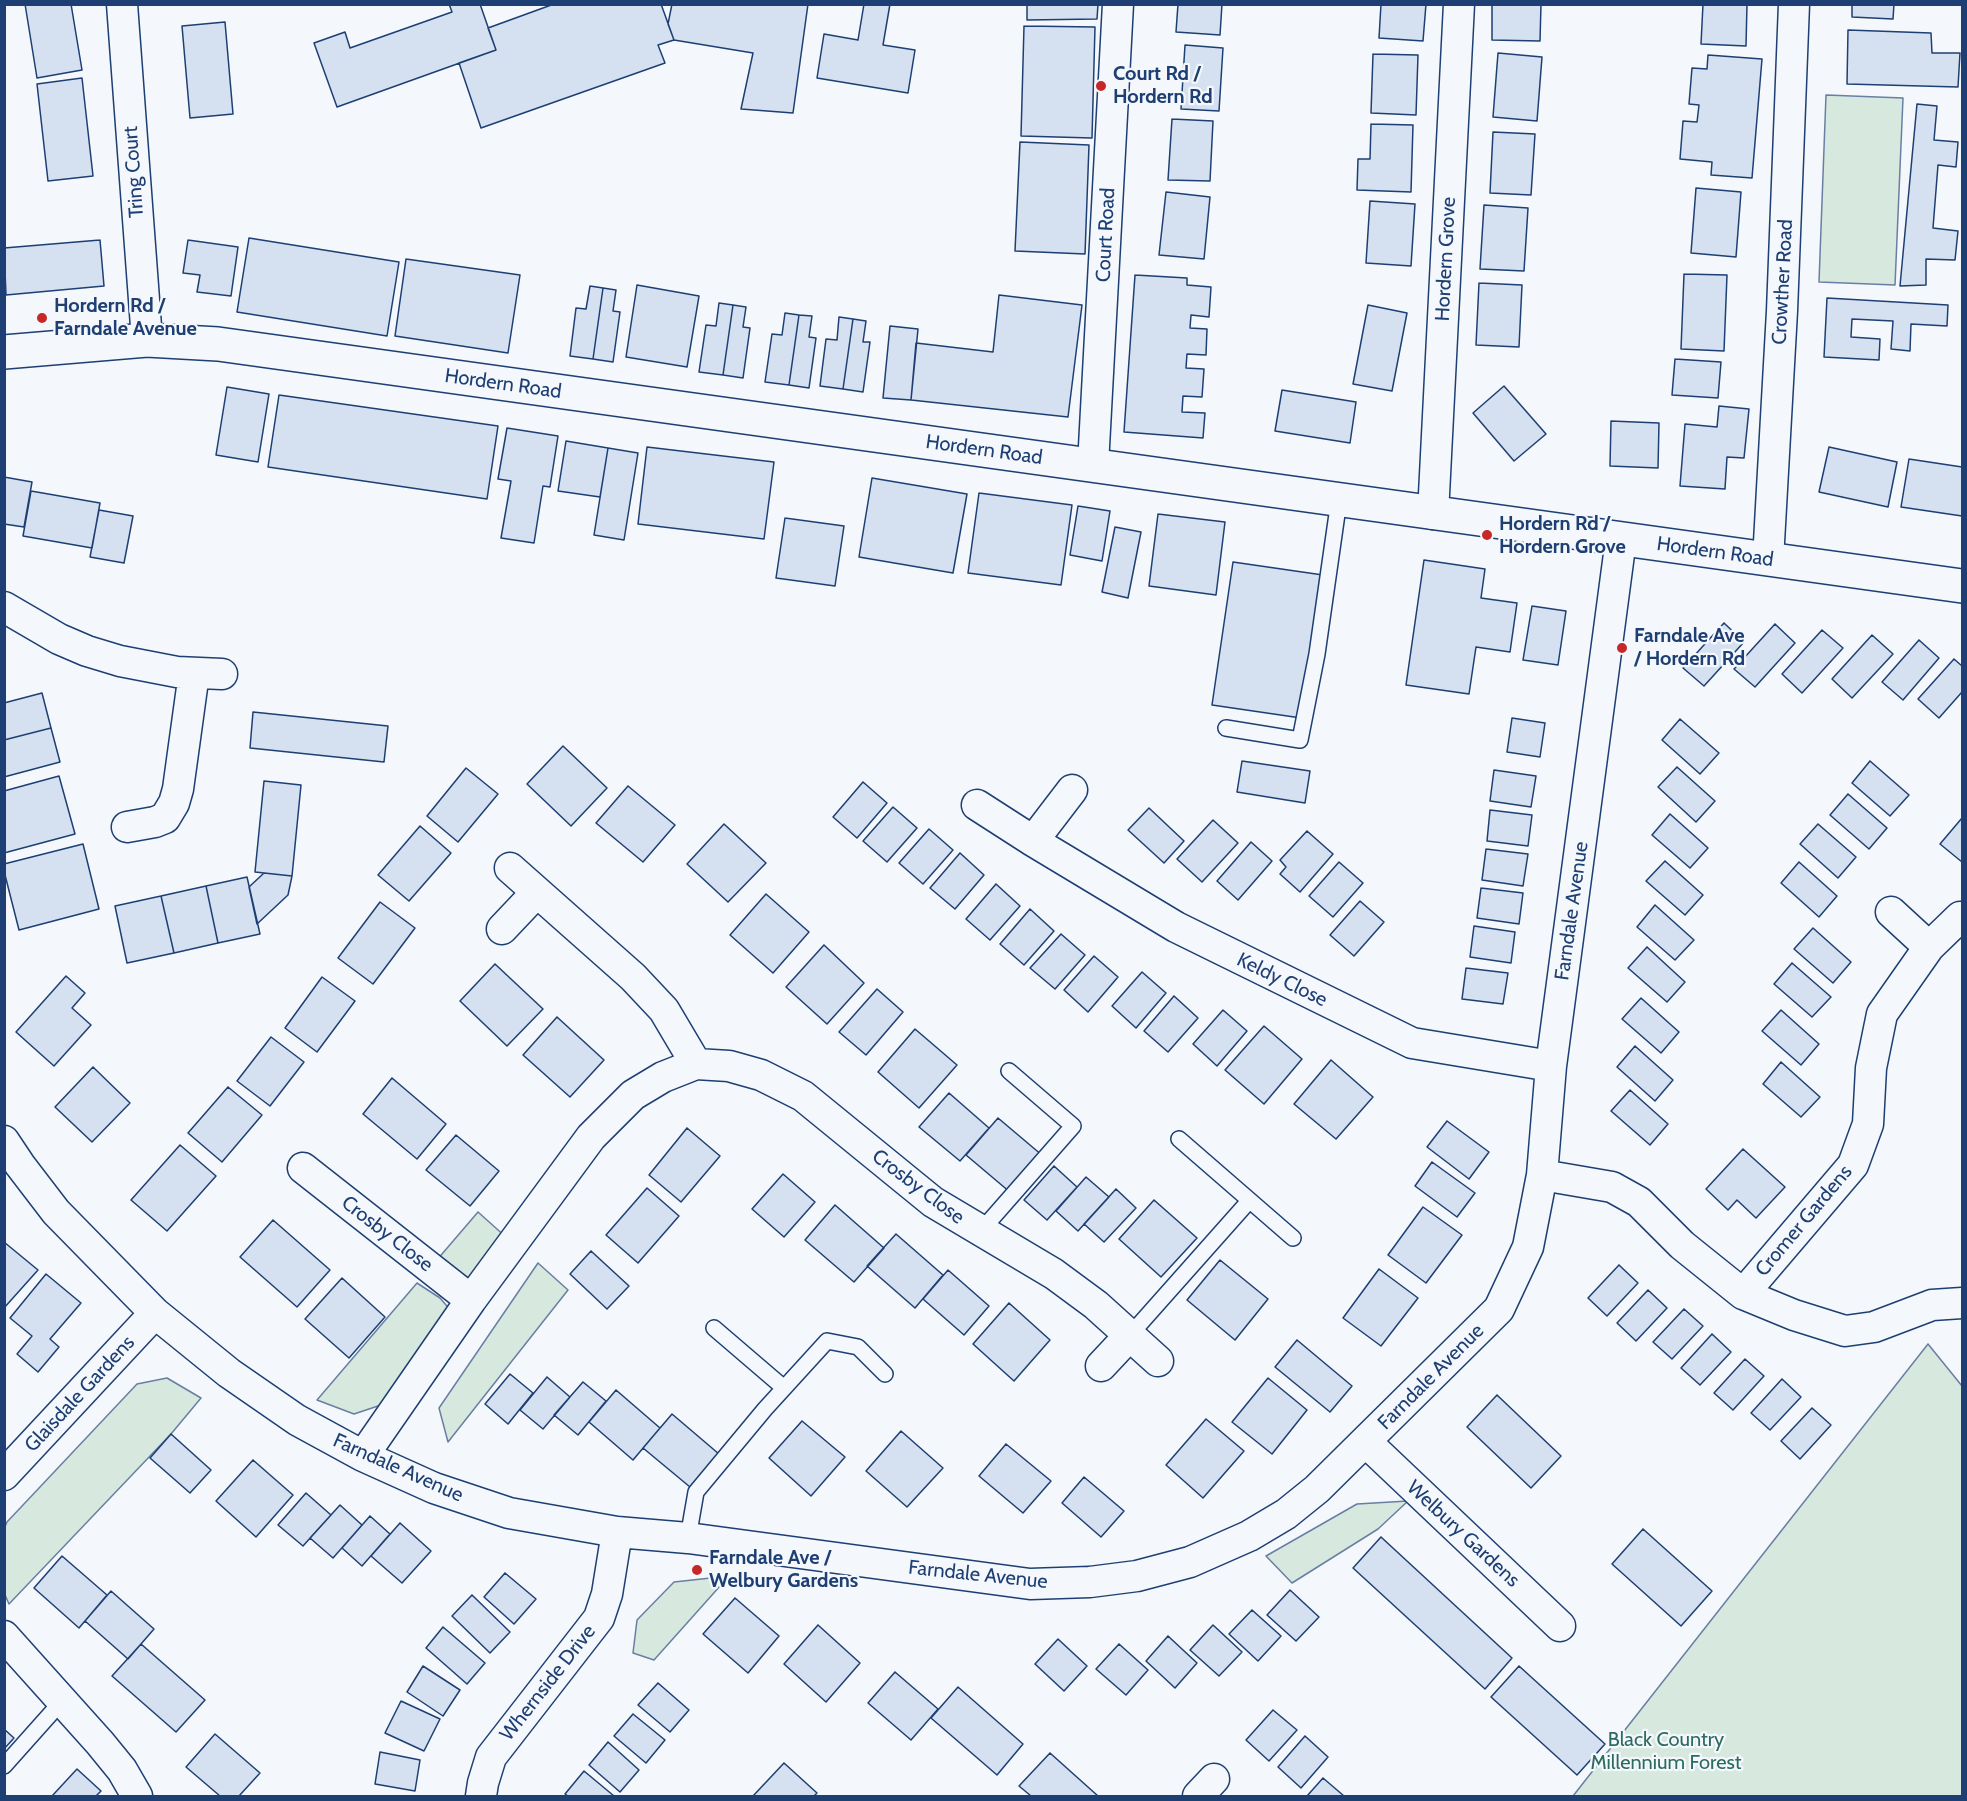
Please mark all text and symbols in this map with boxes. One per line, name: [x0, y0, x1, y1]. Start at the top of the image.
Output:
place label: Court Rd / Hordern Rd: [1113, 62, 1213, 109]
marker: Court Rd / Hordern Rd: [1094, 79, 1108, 93]
street label: Tring Court: [119, 125, 149, 219]
street label: Court Road: [1092, 187, 1120, 283]
street label: Hordern Grove: [1431, 196, 1461, 322]
street label: Crowther Road: [1768, 219, 1798, 345]
place label: Hordern Rd / Farndale Avenue: [54, 294, 197, 341]
marker: Hordern Rd / Farndale Avenue: [35, 311, 49, 325]
street label: Hordern Road: [443, 364, 563, 404]
street label: Hordern Road: [924, 430, 1044, 470]
place label: Hordern Rd / Hordern Grove: [1499, 512, 1626, 559]
marker: Hordern Rd / Hordern Grove: [1480, 528, 1494, 542]
street label: Hordern Road: [1655, 532, 1775, 572]
place label: Farndale Ave / Hordern Rd: [1634, 624, 1745, 671]
marker: Farndale Ave / Hordern Rd: [1615, 641, 1629, 655]
street label: Farndale Avenue: [1550, 840, 1594, 982]
street label: Keldy Close: [1233, 948, 1331, 1012]
street label: Crosby Close: [867, 1144, 969, 1230]
street label: Cromer Gardens: [1751, 1161, 1857, 1281]
street label: Crosby Close: [336, 1191, 438, 1277]
street label: Farndale Avenue: [1373, 1319, 1489, 1435]
street label: Glaisdale Gardens: [20, 1331, 140, 1457]
street label: Farndale Avenue: [329, 1429, 467, 1507]
street label: Welbury Gardens: [1402, 1476, 1524, 1592]
place label: Farndale Ave / Welbury Gardens: [709, 1546, 858, 1593]
street label: Farndale Avenue: [907, 1556, 1049, 1594]
marker: Farndale Ave / Welbury Gardens: [690, 1563, 704, 1577]
street label: Whernside Drive: [495, 1620, 601, 1746]
park label: Black Country Millennium Forest: [1591, 1728, 1741, 1775]

